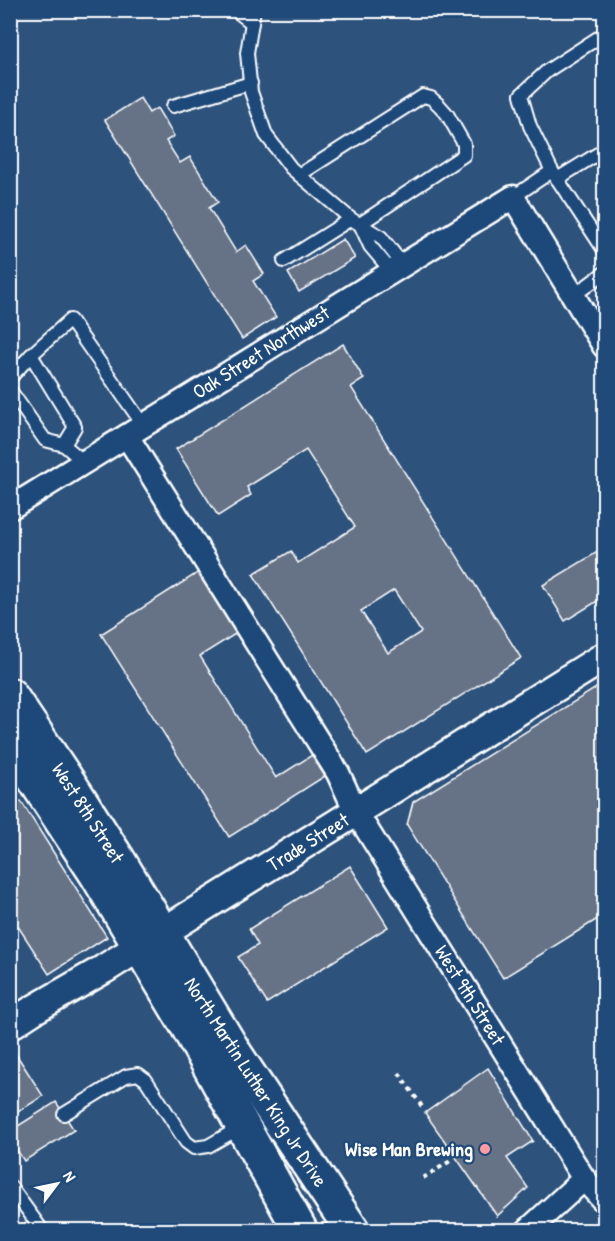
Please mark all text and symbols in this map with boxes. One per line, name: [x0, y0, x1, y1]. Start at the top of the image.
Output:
street label: Oak Street Northwest: [187, 298, 335, 404]
street label: West 8th Street: [46, 757, 132, 869]
street label: Trade Street: [262, 805, 355, 877]
street label: West 9th Street: [429, 940, 512, 1051]
street label: North Martin Luther King Jr Drive: [179, 972, 334, 1192]
place label: Wise Man Brewing: [345, 1135, 473, 1163]
marker: Wise Man Brewing: [478, 1142, 492, 1156]
north arrow: [27, 1154, 87, 1214]
text: N: [58, 1167, 82, 1186]

